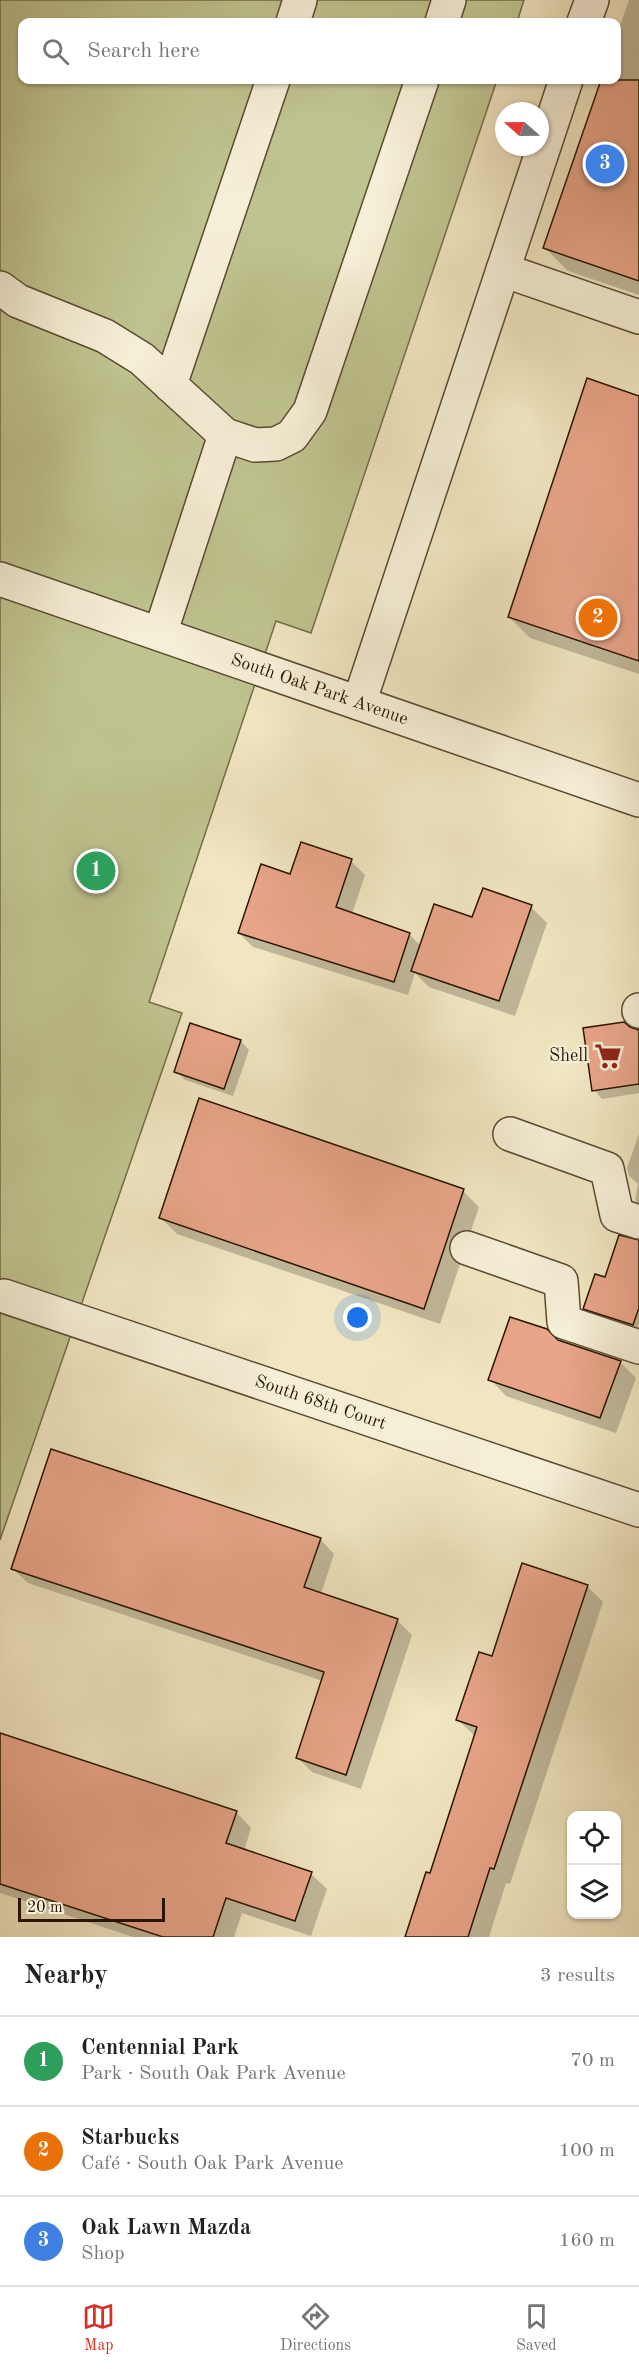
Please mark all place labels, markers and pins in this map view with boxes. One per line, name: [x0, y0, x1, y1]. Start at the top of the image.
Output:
pin: 3: [586, 142, 624, 186]
pin: 2: [578, 596, 618, 640]
pin: 1: [76, 848, 116, 894]
supermarket icon: Shell: [593, 1041, 623, 1071]
place label: Shell: [549, 1047, 588, 1065]

